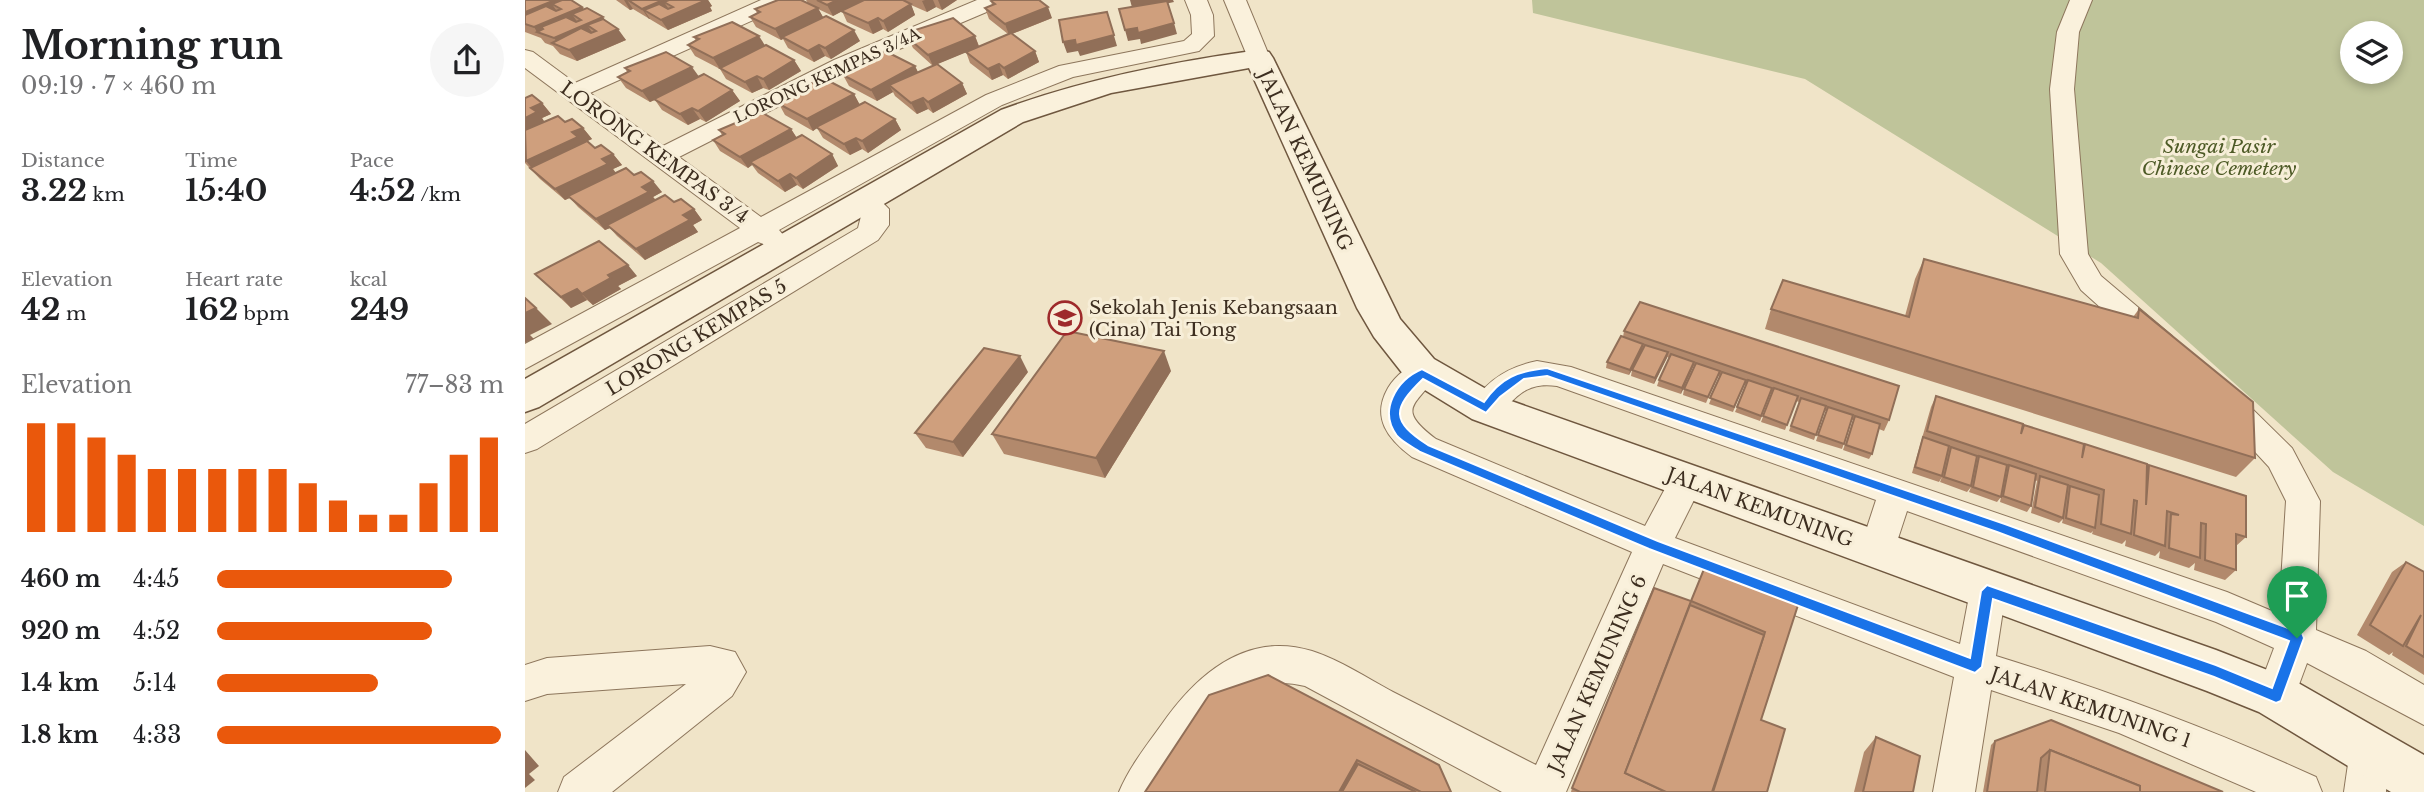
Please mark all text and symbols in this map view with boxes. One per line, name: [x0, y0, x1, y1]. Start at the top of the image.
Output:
map controls: [2340, 21, 2403, 84]
button: layers: [2340, 21, 2403, 84]
text: Morning run: [21, 22, 283, 69]
button: share: [430, 23, 504, 97]
street label: LORONG KEMPAS 3/4A: [731, 23, 924, 127]
street label: JALAN KEMUNING: [1252, 63, 1358, 255]
text: 09:19 · 7 × 460 m: [21, 72, 216, 100]
street label: LORONG KEMPAS 3/4: [556, 76, 753, 228]
park label: Sungai Pasir Chinese Cemetery: [2142, 135, 2297, 180]
text: Distance: [21, 149, 105, 172]
text: Time: [185, 149, 238, 172]
text: Pace: [350, 149, 394, 172]
text: 3.22: [21, 172, 87, 209]
text: 15:40: [185, 172, 267, 209]
text: 4:52: [350, 172, 415, 209]
text: km: [87, 183, 125, 206]
text: /km: [415, 183, 461, 206]
text: Elevation: [21, 268, 113, 291]
text: Heart rate: [185, 268, 283, 291]
text: kcal: [350, 268, 388, 291]
street label: LORONG KEMPAS 5: [602, 274, 791, 401]
text: 42: [21, 291, 60, 328]
text: 162: [185, 291, 238, 328]
text: 249: [350, 291, 409, 328]
place label: Sekolah Jenis Kebangsaan (Cina) Tai Tong: [1089, 296, 1338, 341]
school or university icon: Sekolah Jenis Kebangsaan (Cina) Tai Tong: [1046, 299, 1084, 337]
text: m: [60, 302, 86, 325]
text: bpm: [238, 302, 289, 325]
text: Elevation: [21, 371, 132, 399]
text: 77–83 m: [405, 371, 504, 399]
street label: JALAN KEMUNING: [1660, 462, 1857, 552]
text: 460 m: [21, 565, 101, 593]
text: 4:45: [133, 565, 180, 593]
pin: [2267, 566, 2327, 638]
street label: JALAN KEMUNING 6: [1542, 572, 1652, 780]
icon: arrive: [2278, 577, 2316, 615]
text: 920 m: [21, 617, 100, 645]
text: 4:52: [133, 617, 180, 645]
street label: JALAN KEMUNING 1: [1985, 661, 2194, 753]
text: 1.4 km: [21, 669, 99, 697]
text: 5:14: [133, 669, 176, 697]
text: 1.8 km: [21, 721, 98, 749]
text: 4:33: [133, 721, 181, 749]

